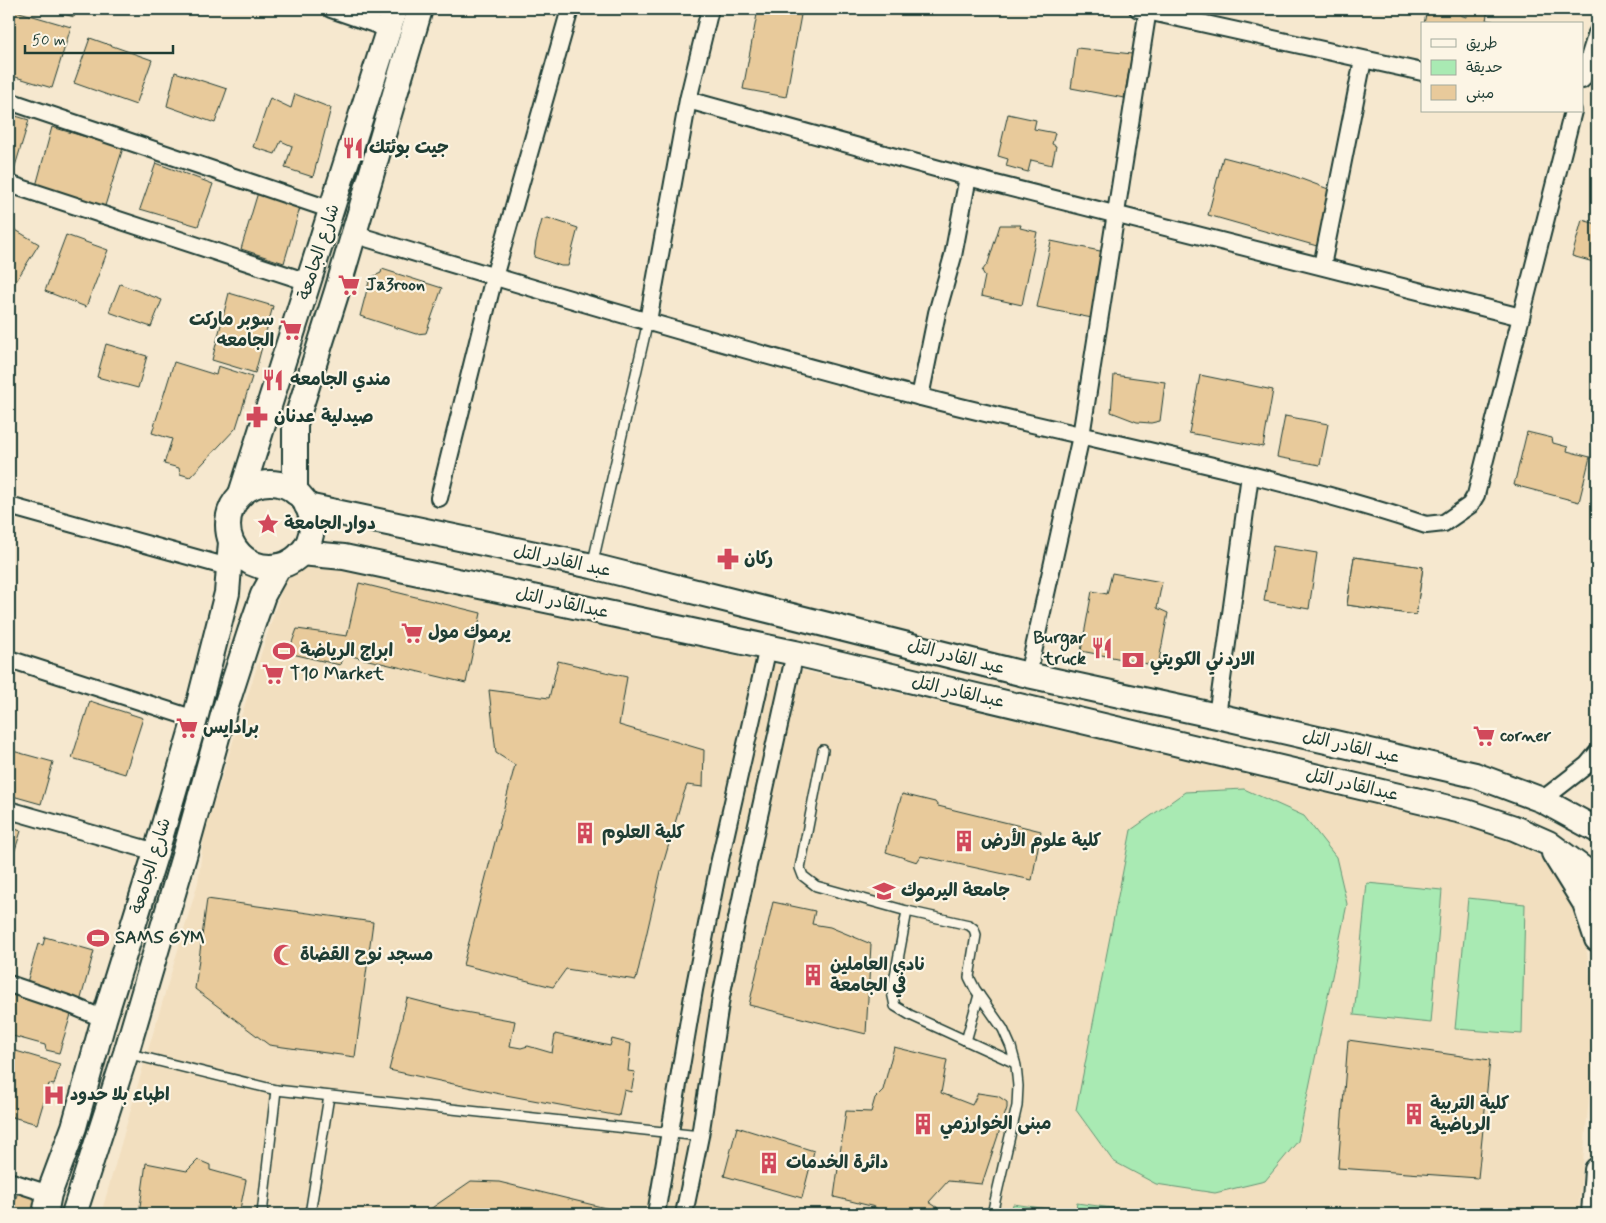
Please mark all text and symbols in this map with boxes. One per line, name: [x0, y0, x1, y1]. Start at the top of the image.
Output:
scale bar: [25, 22, 172, 54]
legend: [1421, 22, 1584, 112]
text: 50 m: [32, 31, 66, 51]
text: طريق: [1466, 34, 1498, 54]
text: حديقة: [1466, 58, 1503, 78]
text: مبنى: [1466, 84, 1494, 104]
restaurant icon: جيت بوئتك: [340, 135, 366, 161]
place label: جيت بوئتك: [369, 136, 449, 160]
street label: شارع الجامعة: [292, 201, 346, 303]
supermarket icon: Ja3roon: [336, 272, 362, 298]
place label: Ja3roon: [366, 273, 425, 297]
place label: سوبر ماركت الجامعه: [189, 308, 274, 353]
supermarket icon: سوبر ماركت الجامعه: [278, 317, 304, 343]
restaurant icon: مندي الجامعه: [260, 367, 286, 393]
place label: مندي الجامعه: [290, 368, 391, 393]
pharmacy icon: صيدلية عدنان: [244, 404, 270, 430]
place label: صيدلية عدنان: [274, 405, 374, 429]
place icon: دوار الجامعة: [255, 511, 281, 537]
place label: دوار الجامعة: [284, 512, 376, 536]
street label: عبد القادر التل: [511, 539, 613, 583]
pharmacy icon: ركان: [715, 546, 741, 572]
place label: ركان: [744, 547, 773, 571]
street label: عبدالقادر التل: [513, 581, 611, 625]
supermarket icon: يرموك مول: [399, 620, 425, 646]
place label: يرموك مول: [428, 621, 511, 645]
place label: Burgar truck: [1033, 626, 1086, 671]
street label: عبد القادر التل: [905, 633, 1007, 681]
restaurant icon: Burgar truck: [1089, 635, 1115, 661]
sports icon: ابراج الرياضة: [271, 638, 297, 664]
place label: ابراج الرياضة: [300, 639, 393, 663]
bank icon: الاردني الكويتي: [1120, 647, 1146, 673]
place label: الاردني الكويتي: [1150, 648, 1255, 675]
supermarket icon: T10 Market: [260, 661, 286, 687]
place label: T10 Market: [290, 662, 384, 686]
street label: عبدالقادر التل: [909, 670, 1007, 714]
supermarket icon: برادايس: [174, 715, 200, 741]
place label: برادايس: [203, 716, 259, 740]
supermarket icon: corner: [1471, 723, 1497, 749]
street label: عبد القادر التل: [1300, 724, 1402, 770]
place label: corner: [1500, 724, 1552, 748]
street label: عبدالقادر التل: [1303, 763, 1401, 807]
street label: شارع الجامعة: [125, 815, 177, 917]
building icon: كلية العلوم: [572, 820, 598, 846]
place label: كلية العلوم: [602, 821, 685, 846]
building icon: كلية علوم الأرض: [951, 828, 977, 854]
place label: كلية علوم الأرض: [981, 828, 1101, 854]
school or university icon: جامعة اليرموك: [871, 878, 897, 904]
place label: جامعة اليرموك: [901, 879, 1010, 903]
sports icon: SAMS GYM: [85, 925, 111, 951]
place label: SAMS GYM: [115, 926, 205, 950]
mosque icon: مسجد نوح القضاة: [271, 942, 297, 968]
place label: مسجد نوح القضاة: [300, 943, 433, 967]
place label: نادي العاملين في الجامعة: [830, 953, 925, 998]
building icon: نادي العاملين في الجامعة: [800, 962, 826, 988]
hospital icon: اطباء بلا حدود: [41, 1082, 67, 1108]
place label: اطباء بلا حدود: [70, 1083, 170, 1107]
place label: كلية التربية الرياضية: [1430, 1092, 1509, 1137]
building icon: كلية التربية الرياضية: [1401, 1101, 1427, 1127]
building icon: مبنى الخوارزمي: [910, 1111, 936, 1137]
place label: مبنى الخوارزمي: [940, 1112, 1051, 1139]
building icon: دائرة الخدمات: [756, 1150, 782, 1176]
place label: دائرة الخدمات: [786, 1151, 888, 1175]

